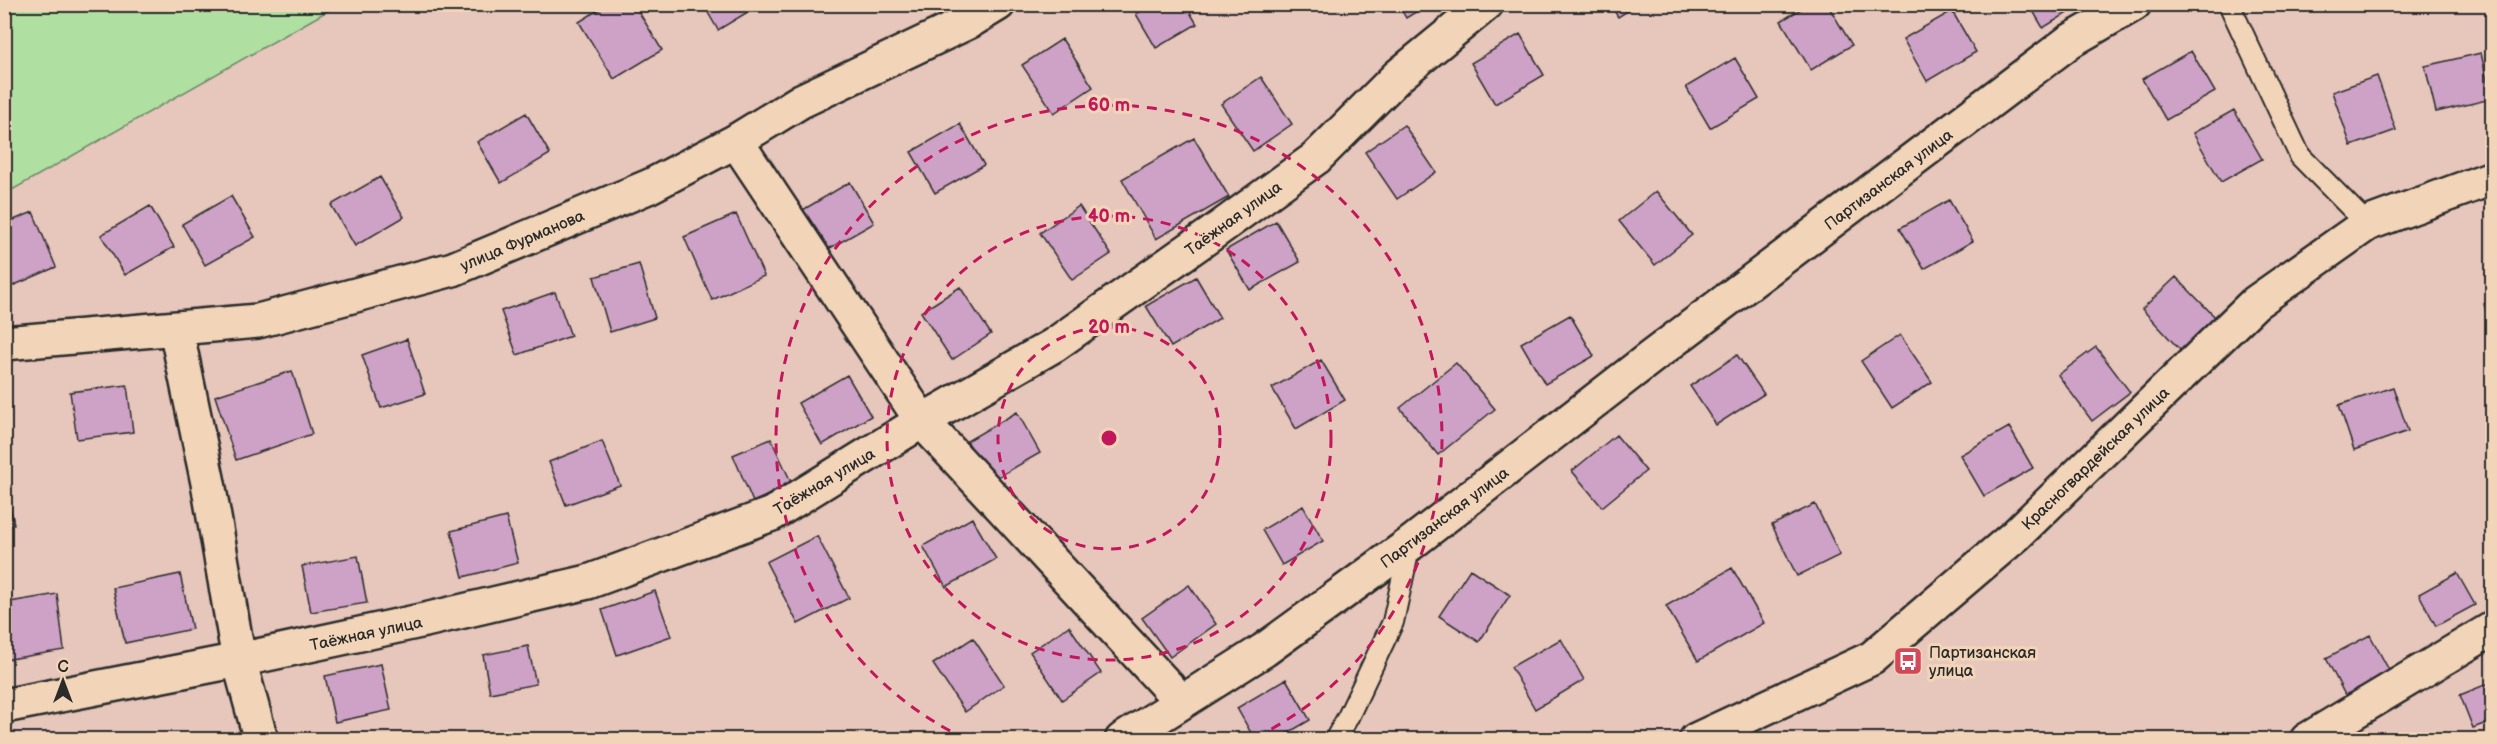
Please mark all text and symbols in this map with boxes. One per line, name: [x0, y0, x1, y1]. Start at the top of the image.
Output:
text: 60 m: [1088, 95, 1130, 116]
street label: Партизанская улица: [1821, 125, 1957, 235]
street label: Таёжная улица: [1182, 178, 1286, 261]
text: 40 m: [1088, 206, 1130, 227]
street label: улица Фурманова: [458, 207, 588, 276]
text: 20 m: [1088, 317, 1130, 338]
street label: Красногвардейская улица: [2018, 383, 2174, 535]
centre of rings: [1099, 428, 1119, 448]
street label: Таёжная улица: [771, 444, 879, 520]
street label: Партизанская улица: [1377, 463, 1513, 573]
street label: Таёжная улица: [308, 613, 425, 656]
place label: Партизанская улица: [1929, 644, 2036, 681]
bus stop icon: Партизанская улица: [1892, 645, 1924, 677]
north arrow: [33, 651, 93, 711]
text: С: [57, 658, 69, 677]

